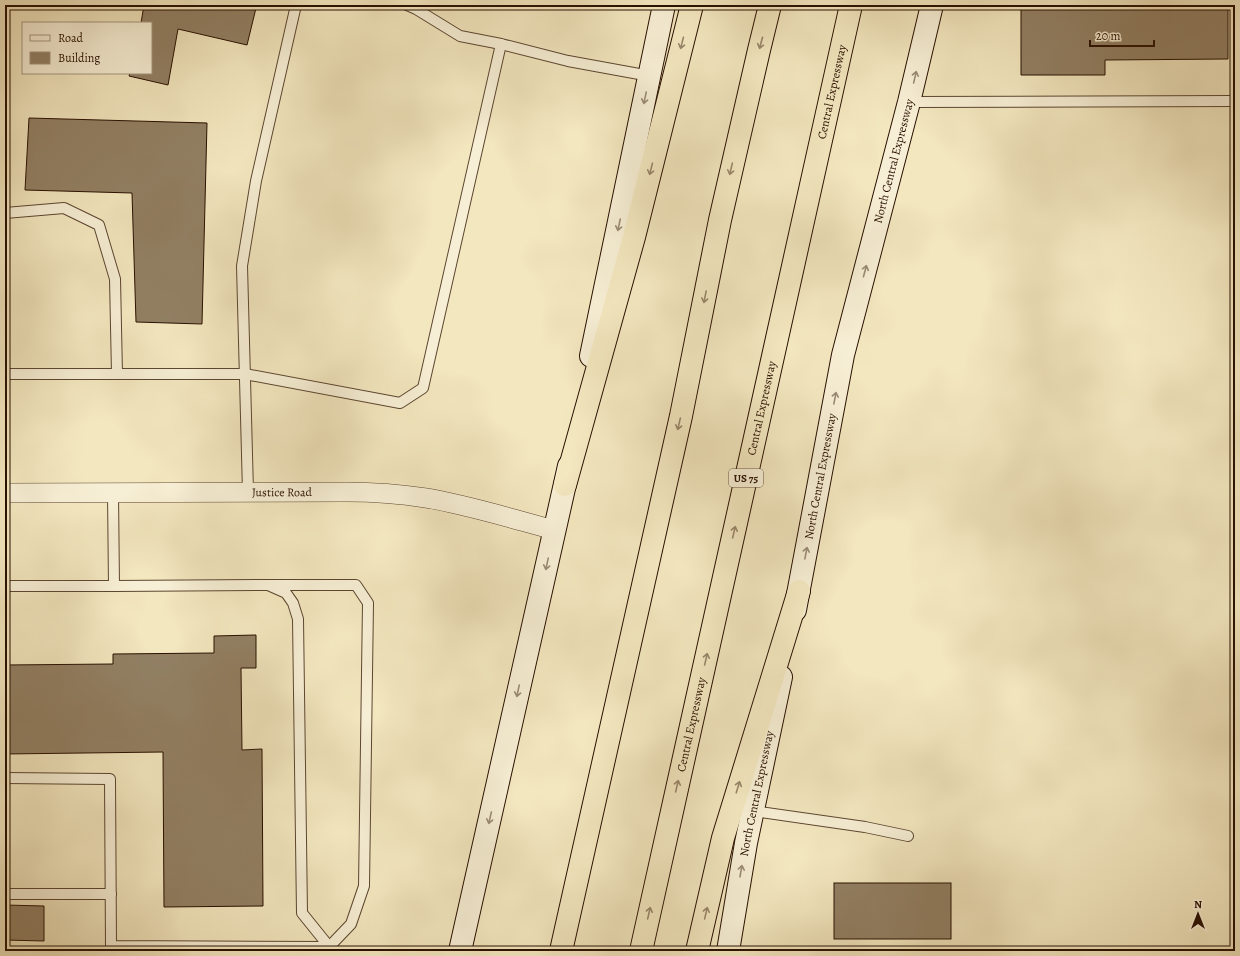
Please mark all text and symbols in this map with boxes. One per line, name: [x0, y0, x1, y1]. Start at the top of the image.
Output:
legend: [22, 22, 152, 74]
scale bar: [1090, 22, 1154, 48]
text: 20 m: [1096, 28, 1120, 44]
text: Road: [58, 30, 84, 46]
one-way arrow: [678, 36, 686, 49]
one-way arrow: [756, 36, 764, 49]
street label: Central Expressway: [813, 43, 850, 141]
text: Building: [58, 50, 100, 66]
one-way arrow: [911, 71, 919, 84]
one-way arrow: [641, 91, 649, 104]
street label: North Central Expressway: [870, 97, 918, 225]
one-way arrow: [646, 162, 654, 175]
one-way arrow: [727, 163, 735, 176]
one-way arrow: [614, 218, 622, 231]
one-way arrow: [862, 265, 869, 278]
one-way arrow: [700, 290, 708, 303]
street label: Central Expressway: [743, 359, 780, 457]
one-way arrow: [831, 391, 839, 404]
street label: North Central Expressway: [800, 411, 840, 541]
one-way arrow: [675, 417, 683, 430]
road number: US 75: [729, 469, 763, 487]
street label: Justice Road: [252, 484, 313, 500]
one-way arrow: [730, 526, 738, 539]
one-way arrow: [802, 547, 810, 560]
one-way arrow: [542, 557, 550, 570]
one-way arrow: [702, 653, 710, 666]
street label: Central Expressway: [673, 675, 710, 773]
one-way arrow: [514, 684, 522, 697]
street label: North Central Expressway: [736, 729, 778, 858]
one-way arrow: [674, 780, 682, 793]
one-way arrow: [735, 781, 743, 793]
one-way arrow: [486, 811, 494, 824]
one-way arrow: [738, 865, 746, 878]
north arrow: [1178, 894, 1218, 934]
text: N: [1194, 897, 1202, 912]
one-way arrow: [646, 907, 654, 920]
one-way arrow: [703, 907, 710, 920]

